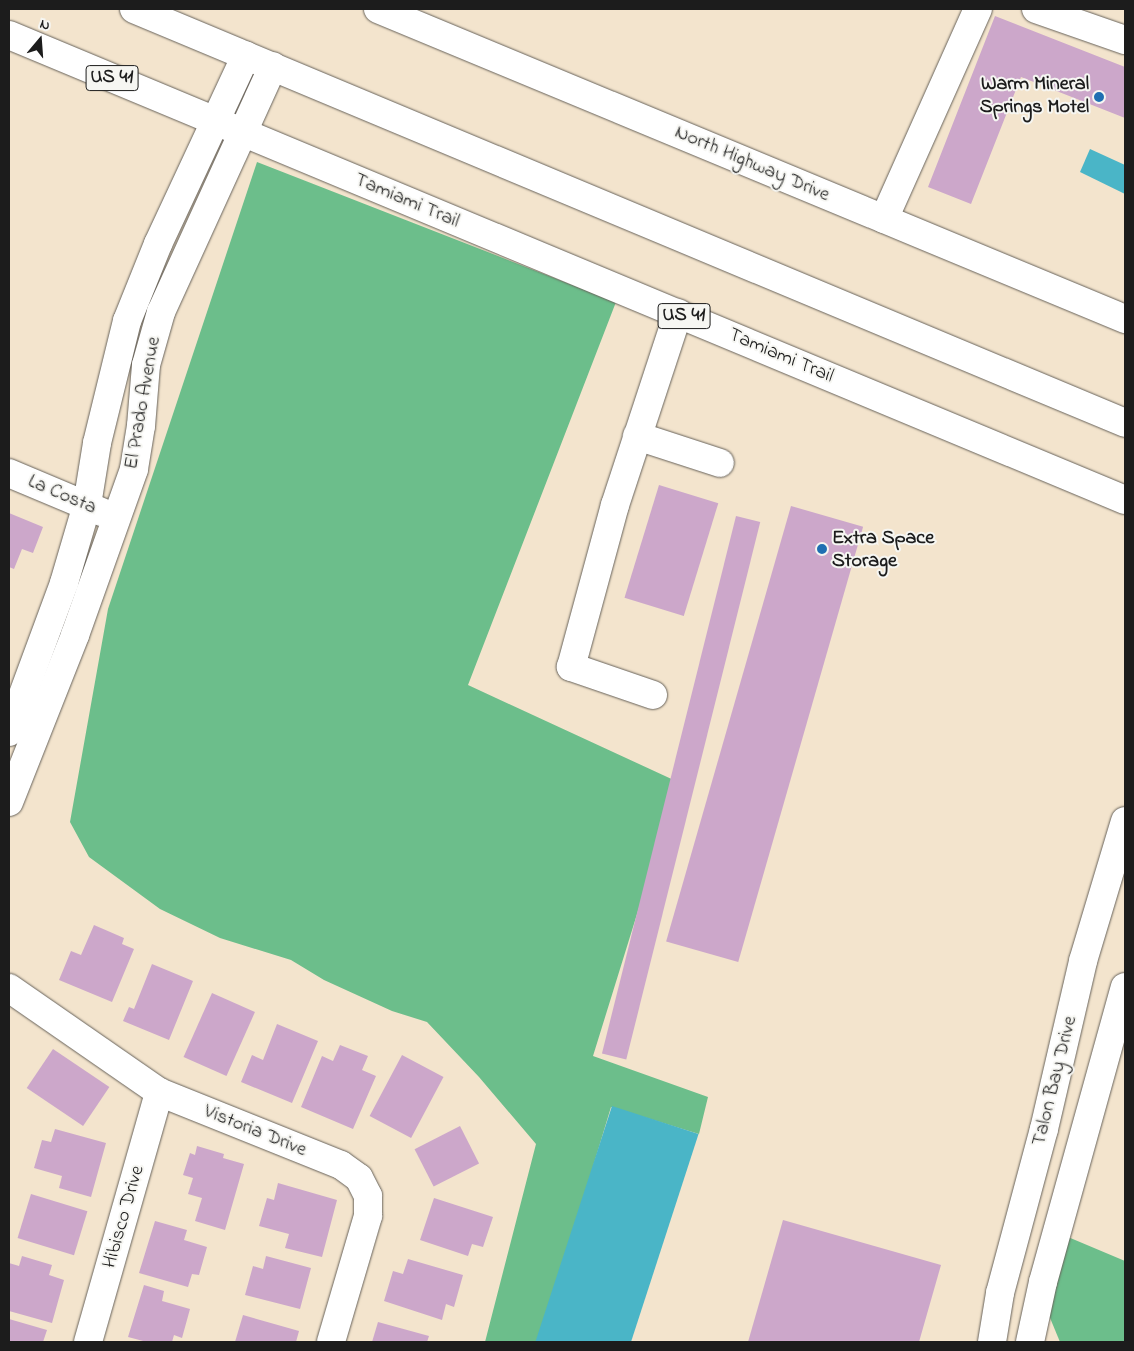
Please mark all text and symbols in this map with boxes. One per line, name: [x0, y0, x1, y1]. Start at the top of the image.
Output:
text: N: [37, 14, 53, 37]
north arrow: [15, 15, 65, 65]
road number: US 41: [84, 62, 140, 94]
place label: Warm Mineral Springs Motel: [980, 73, 1089, 120]
marker: Warm Mineral Springs Motel: [1093, 91, 1105, 103]
street label: North Highway Drive: [671, 121, 833, 207]
street label: Tamiami Trail: [351, 168, 463, 234]
road number: US 41: [656, 300, 712, 332]
street label: Tamiami Trail: [725, 323, 837, 389]
street label: El Prado Avenue: [120, 335, 166, 471]
street label: La Costa: [24, 470, 100, 520]
place label: Extra Space Storage: [832, 526, 934, 573]
marker: Extra Space Storage: [816, 543, 828, 555]
street label: Talon Bay Drive: [1027, 1014, 1083, 1148]
street label: Vistoria Drive: [200, 1100, 310, 1162]
street label: Hibisco Drive: [98, 1163, 150, 1271]

